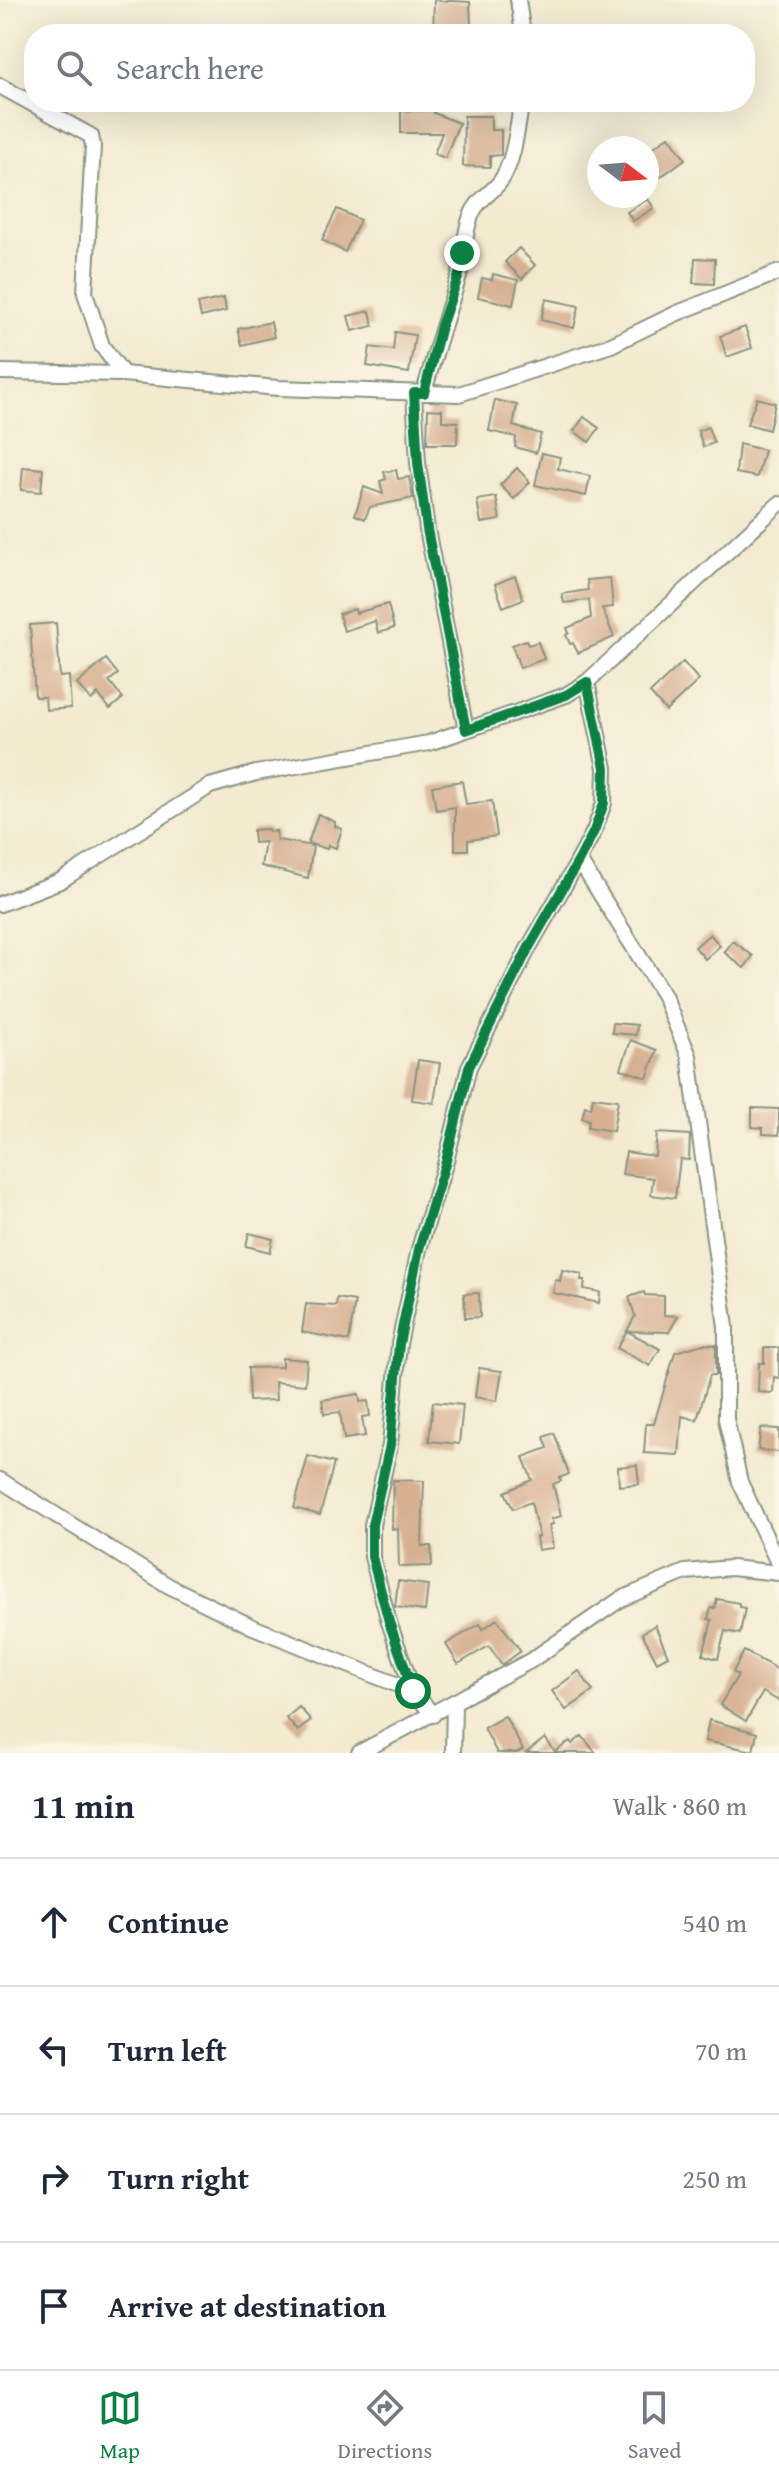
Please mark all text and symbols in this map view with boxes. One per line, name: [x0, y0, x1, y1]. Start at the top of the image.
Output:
search box: [24, 24, 755, 112]
icon: search: [52, 46, 96, 90]
text: Search here: [116, 46, 264, 90]
north arrow: [587, 136, 659, 208]
route end: [444, 235, 480, 271]
route start: [395, 1673, 431, 1709]
text: 11 min: [32, 1781, 134, 1830]
text: Walk · 860 m: [613, 1786, 747, 1825]
icon: ahead: [32, 1900, 76, 1944]
text: Continue: [108, 1900, 229, 1944]
text: 540 m: [682, 1903, 747, 1942]
icon: left: [32, 2028, 76, 2072]
text: Turn left: [108, 2028, 227, 2072]
text: 70 m: [695, 2031, 747, 2070]
icon: right: [32, 2156, 76, 2200]
text: Turn right: [108, 2156, 249, 2200]
text: 250 m: [682, 2159, 747, 2198]
icon: arrive: [32, 2284, 76, 2328]
text: Arrive at destination: [108, 2284, 386, 2328]
tab: Map: [98, 2386, 142, 2466]
tab: Directions: [338, 2386, 432, 2466]
tab: Saved: [628, 2386, 681, 2466]

